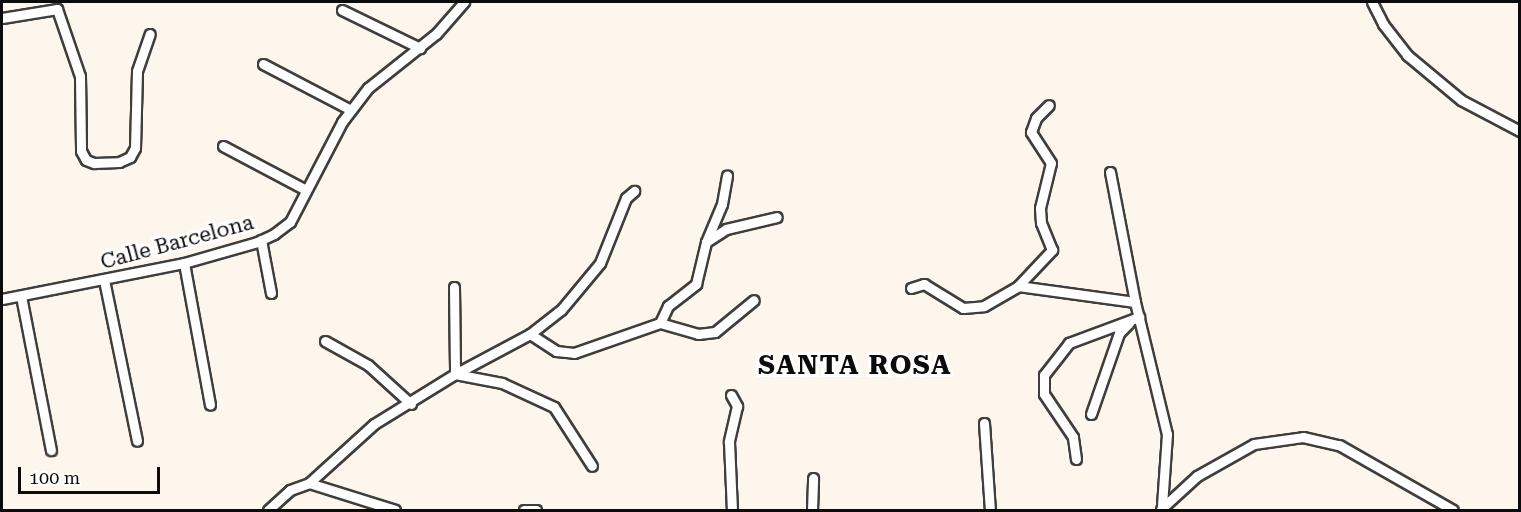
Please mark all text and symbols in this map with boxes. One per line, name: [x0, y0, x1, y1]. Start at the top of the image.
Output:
street label: Calle Barcelona: [98, 209, 256, 275]
district label: SANTA ROSA: [758, 350, 952, 382]
scale bar: [21, 455, 164, 493]
text: 100 m: [29, 467, 80, 488]

